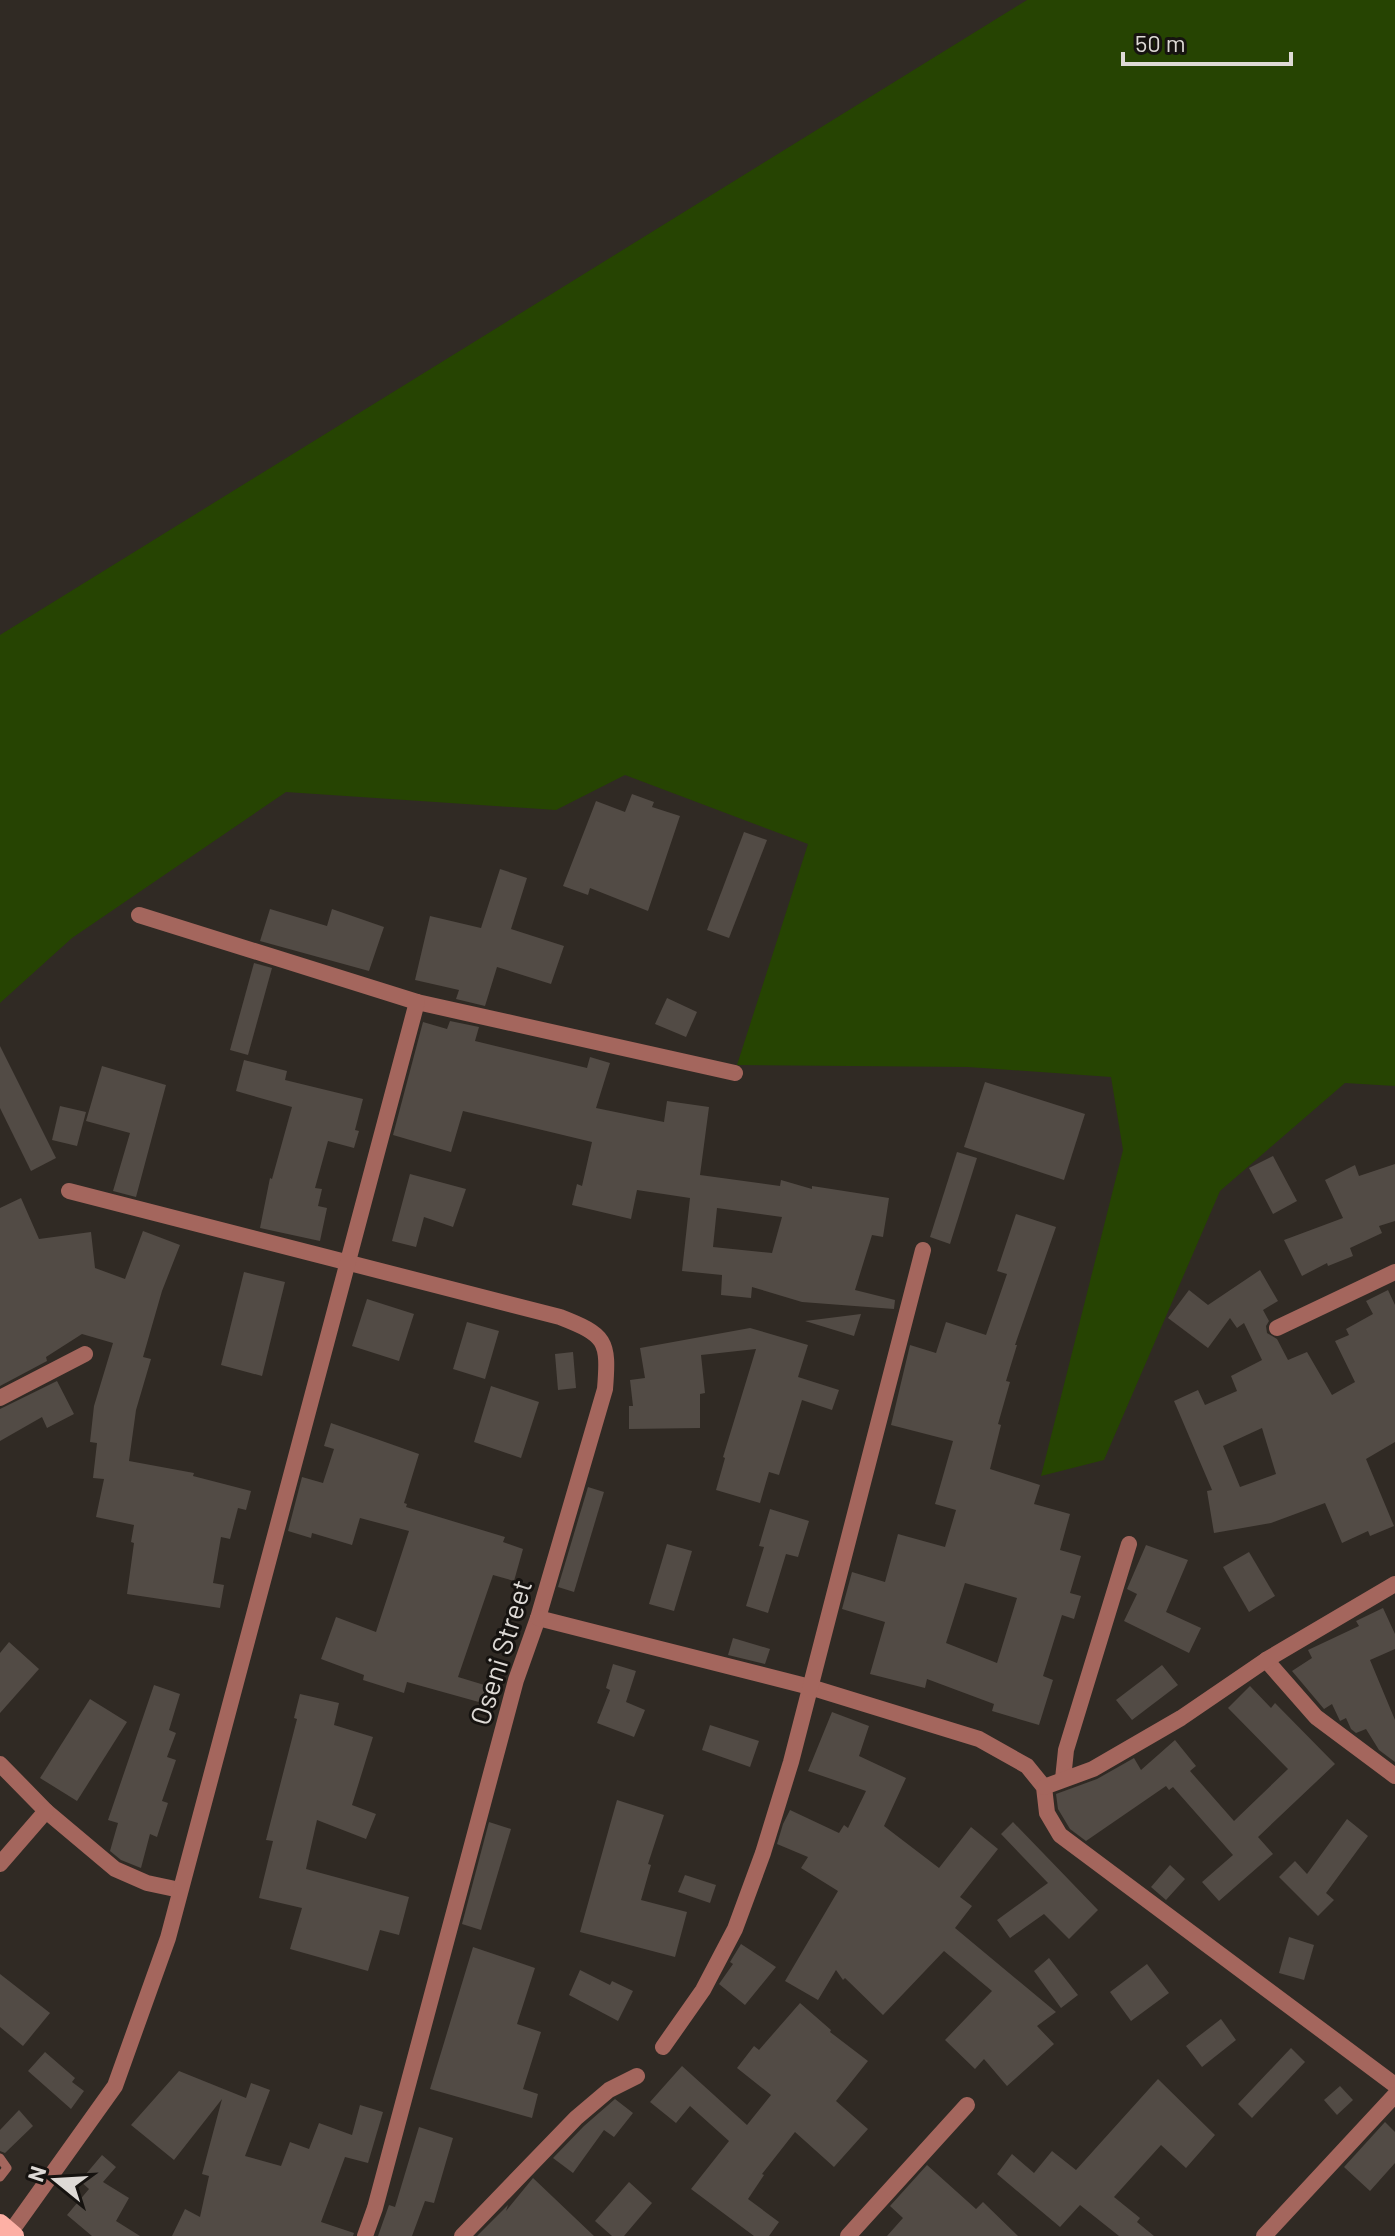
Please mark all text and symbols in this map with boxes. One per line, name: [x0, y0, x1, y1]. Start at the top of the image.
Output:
scale bar: [1123, 16, 1291, 66]
text: 50 m: [1135, 28, 1186, 57]
street label: Oseni Street: [462, 1575, 538, 1729]
north arrow: [16, 2140, 96, 2220]
text: N: [21, 2163, 51, 2184]

